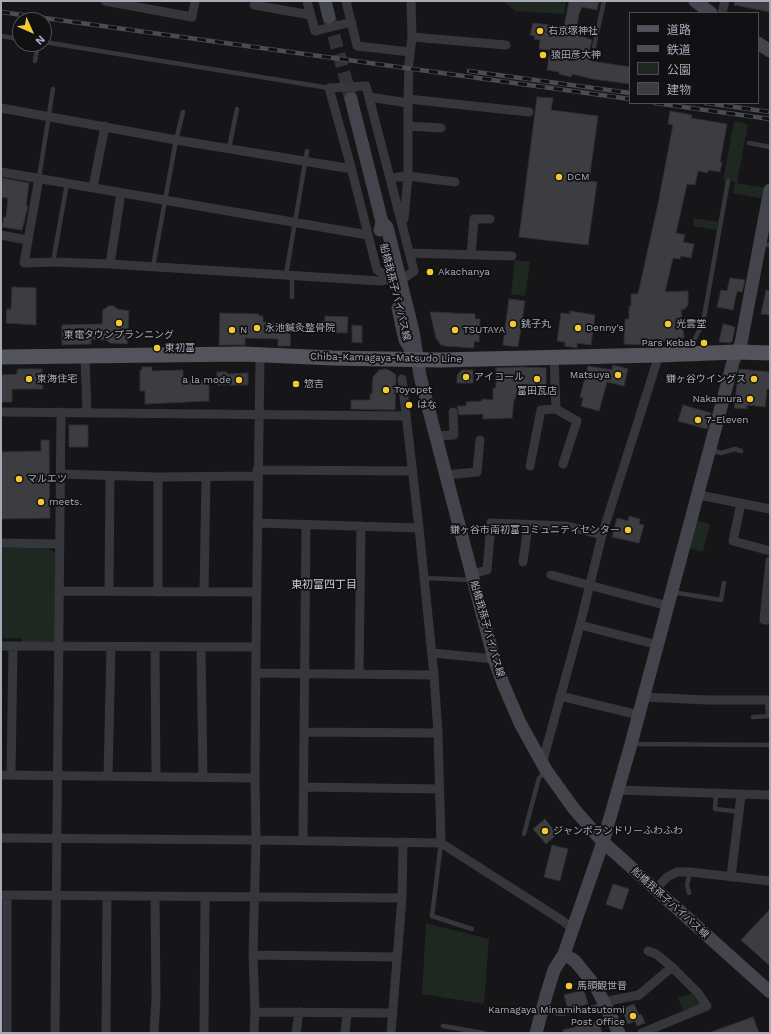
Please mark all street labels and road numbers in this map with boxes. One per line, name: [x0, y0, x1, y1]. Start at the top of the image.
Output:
street label: 船橋我孫子バイパス線: [377, 242, 413, 342]
street label: Chiba-Kamagaya-Matsudo Line: [310, 351, 462, 365]
street label: 船橋我孫子バイパス線: [467, 579, 507, 679]
street label: 船橋我孫子バイパス線: [629, 865, 711, 941]

